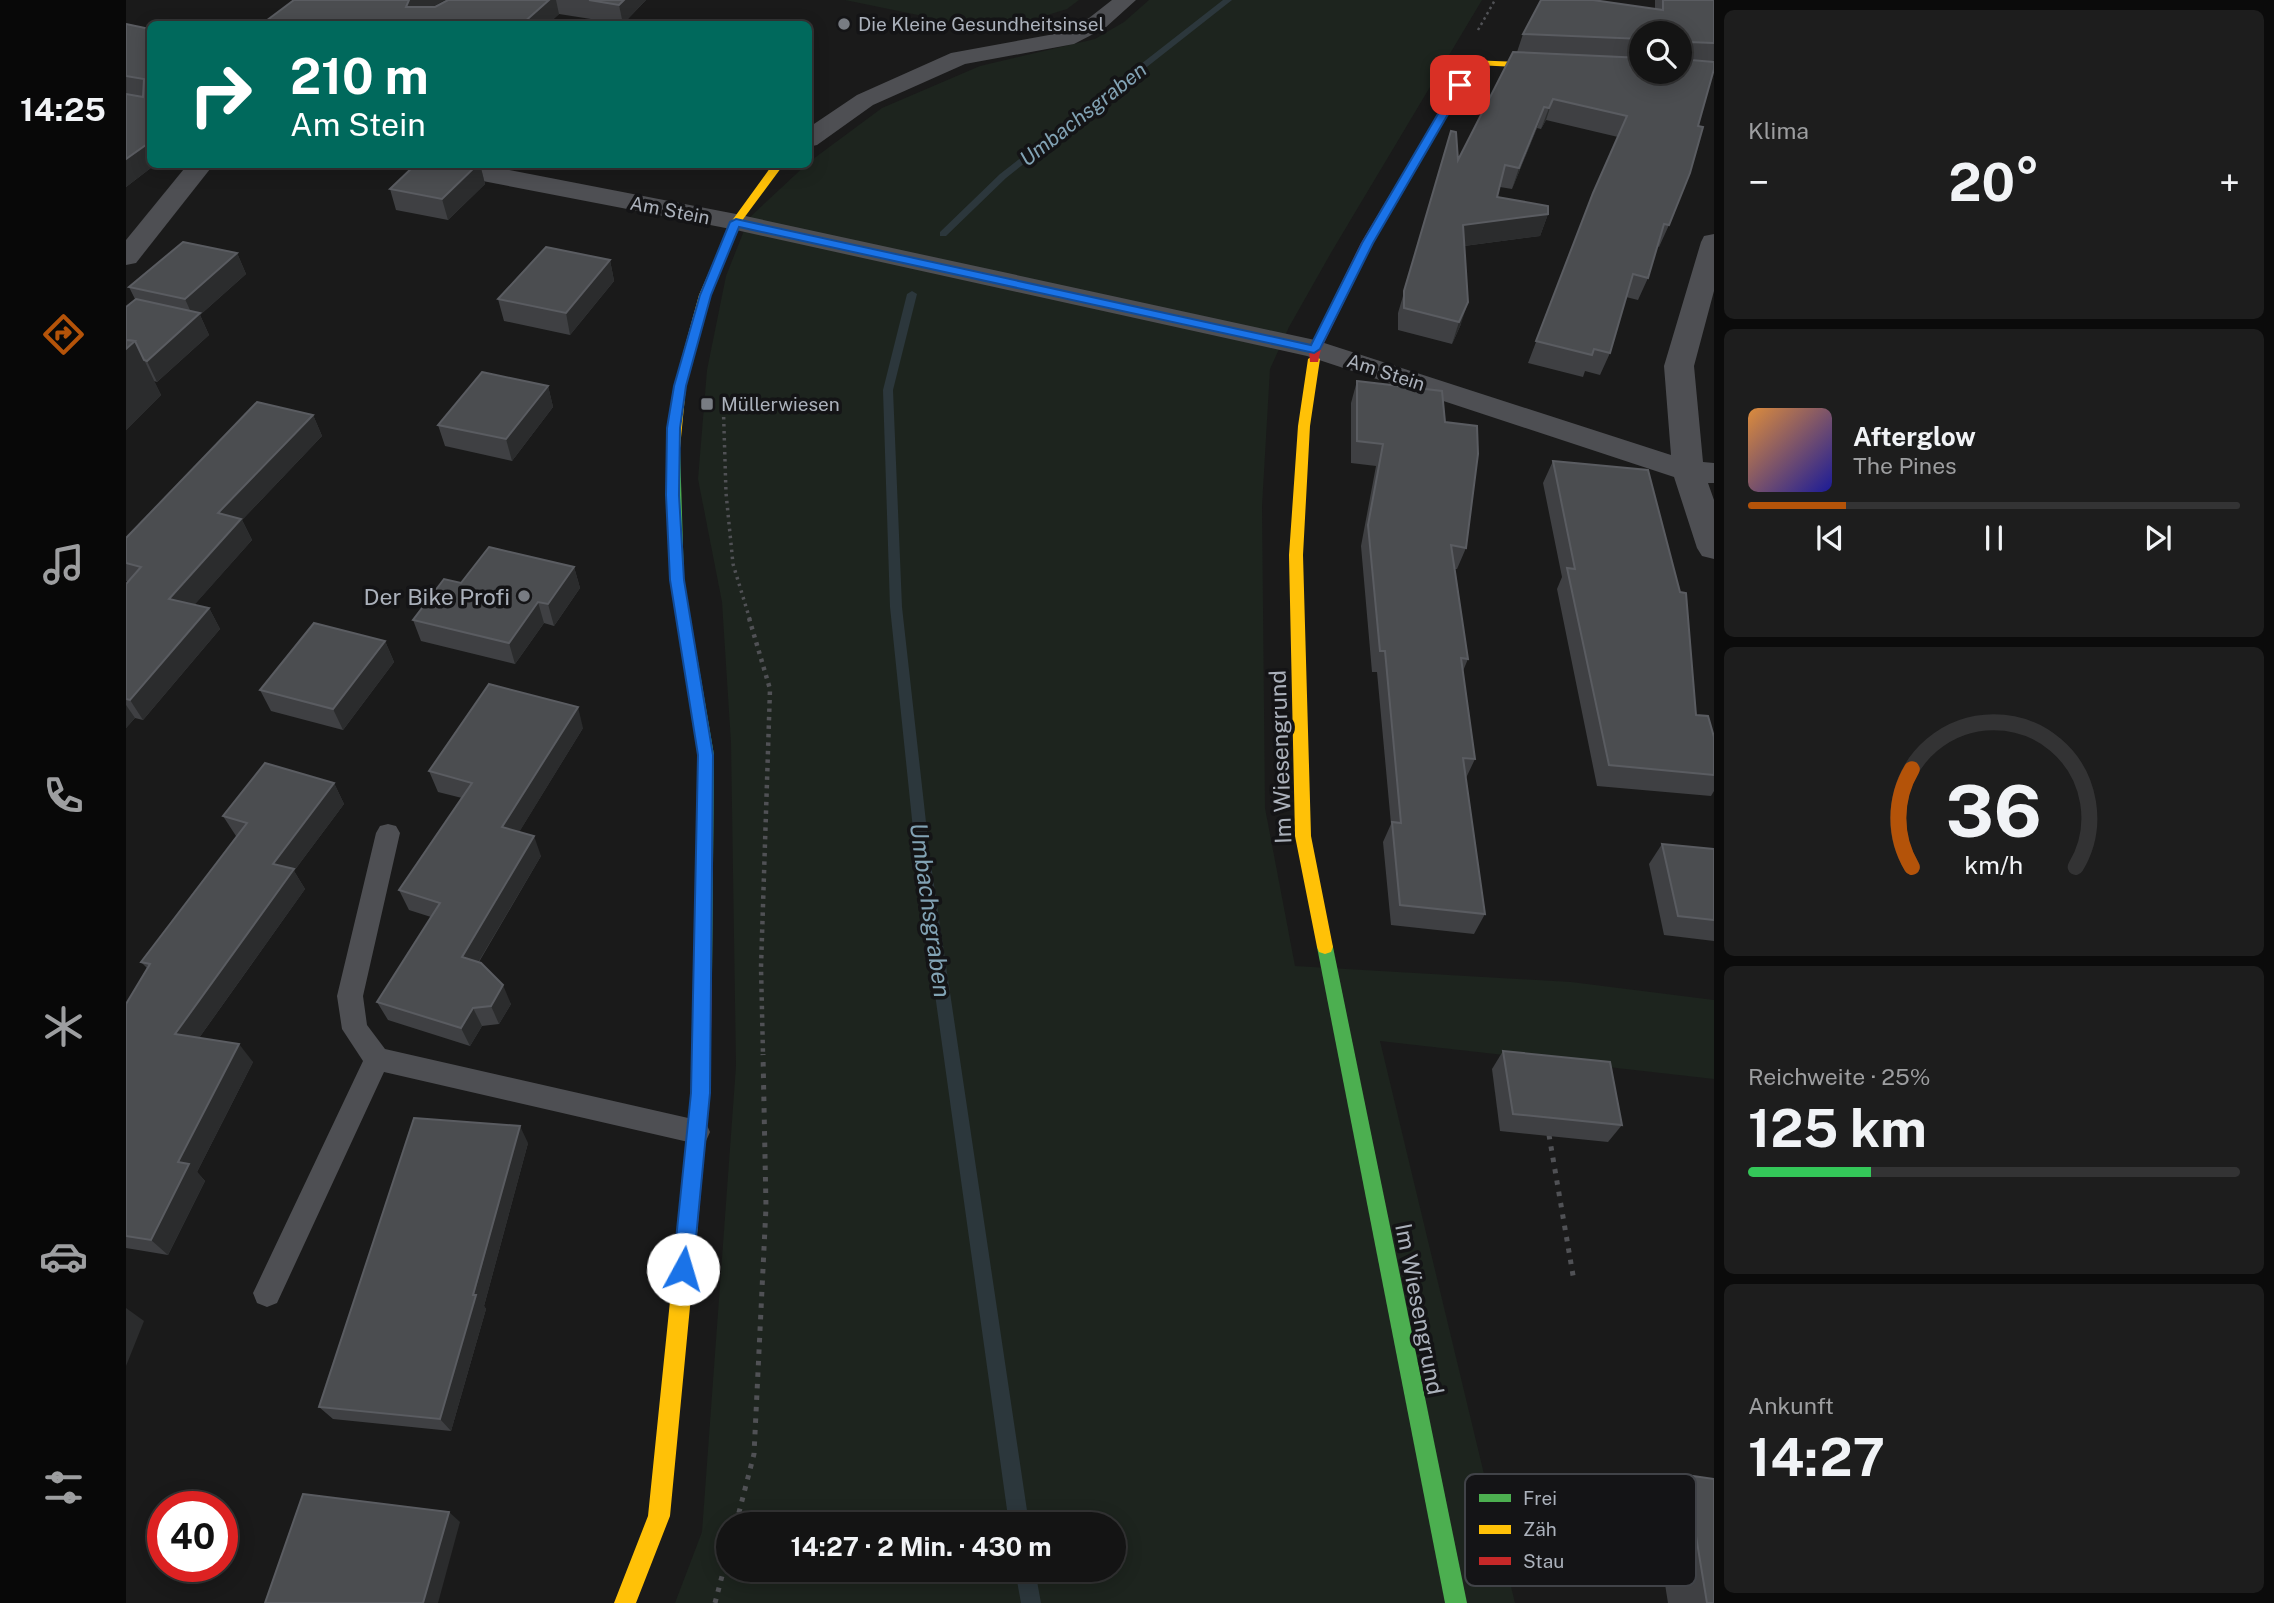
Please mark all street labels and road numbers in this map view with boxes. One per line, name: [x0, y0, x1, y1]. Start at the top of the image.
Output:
street label: Am Stein: [628, 192, 712, 228]
street label: Am Stein: [1344, 349, 1428, 395]
street label: Im Wiesengrund: [1263, 670, 1297, 844]
street label: Im Wiesengrund: [1390, 1221, 1450, 1397]

